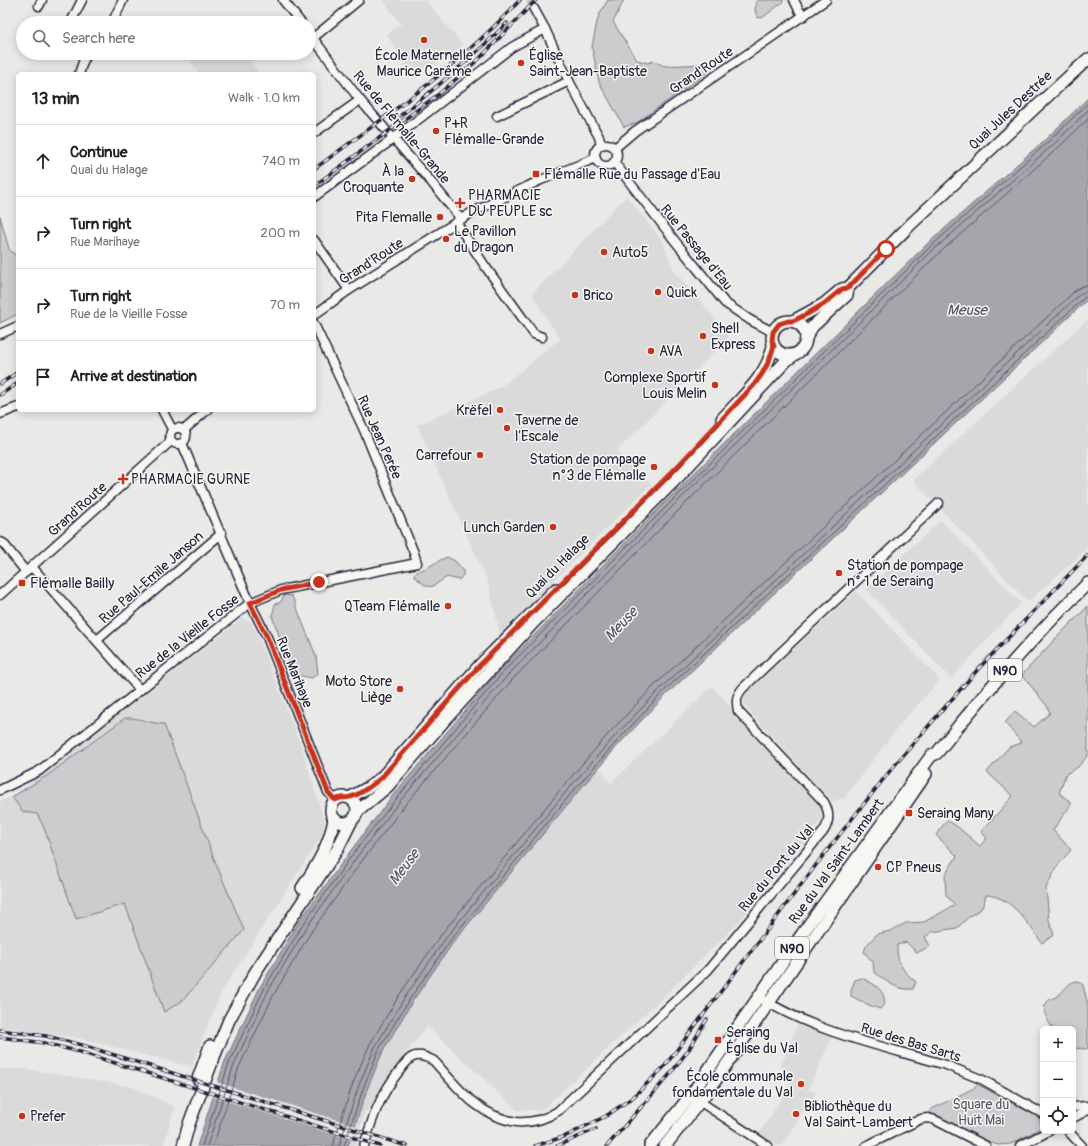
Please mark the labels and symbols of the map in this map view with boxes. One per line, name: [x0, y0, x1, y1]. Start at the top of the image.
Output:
marker: École Maternelle Maurice Carême: [419, 35, 429, 45]
street label: Grand'Route: [666, 43, 736, 98]
place label: École Maternelle Maurice Carême: [375, 46, 473, 80]
place label: Église Saint-Jean-Baptiste: [529, 46, 647, 80]
marker: Église Saint-Jean-Baptiste: [516, 58, 526, 68]
street label: Quai Jules Destrée: [965, 67, 1056, 153]
street label: Rue de Flémalle-Grande: [349, 68, 454, 187]
place label: P+R Flémalle-Grande: [444, 115, 544, 148]
marker: P+R Flémalle-Grande: [431, 126, 441, 136]
place label: À la Croquante: [343, 162, 404, 196]
place label: Flémalle Rue du Passage d'Eau: [544, 166, 721, 183]
marker: Flémalle Rue du Passage d'Eau: [531, 169, 541, 179]
marker: À la Croquante: [407, 174, 417, 184]
place label: PHARMACIE DU PEUPLE sc: [468, 187, 553, 220]
marker: PHARMACIE DU PEUPLE sc: [455, 198, 465, 208]
street label: Rue Passage d'Eau: [657, 201, 736, 293]
place label: Pita Flemalle: [356, 209, 432, 226]
marker: Pita Flemalle: [435, 212, 445, 222]
place label: Le Pavillon du Dragon: [454, 223, 516, 256]
street label: Grand'Route: [336, 234, 407, 288]
marker: Le Pavillon du Dragon: [441, 234, 451, 244]
route start: [877, 240, 895, 258]
place label: Auto5: [612, 244, 648, 261]
marker: Auto5: [599, 247, 609, 257]
place label: Quick: [666, 284, 697, 301]
place label: Brico: [583, 287, 614, 304]
marker: Quick: [653, 287, 663, 297]
marker: Brico: [570, 290, 580, 300]
water label: Meuse: [947, 301, 989, 320]
place label: Shell Express: [711, 320, 756, 353]
marker: Shell Express: [698, 331, 708, 341]
place label: AVA: [659, 343, 683, 360]
marker: AVA: [646, 346, 656, 356]
place label: Complexe Sportif Louis Melin: [604, 369, 707, 402]
marker: Complexe Sportif Louis Melin: [710, 380, 720, 390]
street label: Rue Jean Perée: [354, 393, 406, 482]
place label: Krëfel: [456, 402, 492, 419]
marker: Krëfel: [495, 405, 505, 415]
place label: Taverne de l'Escale: [515, 412, 579, 445]
marker: Taverne de l'Escale: [502, 423, 512, 433]
place label: Carrefour: [416, 447, 472, 464]
marker: Carrefour: [475, 450, 485, 460]
place label: Station de pompage n°3 de Flémalle: [529, 451, 646, 484]
marker: Station de pompage n°3 de Flémalle: [649, 462, 659, 472]
place label: PHARMACIE GURNE: [131, 471, 250, 488]
marker: PHARMACIE GURNE: [118, 474, 128, 484]
street label: Grand'Route: [44, 479, 110, 540]
place label: Lunch Garden: [463, 519, 545, 536]
marker: Lunch Garden: [548, 522, 558, 532]
street label: Rue Paul-Emile Janson: [96, 528, 207, 627]
street label: Quai du Halage: [522, 531, 593, 602]
place label: Station de pompage n° 1 de Seraing: [847, 557, 964, 590]
marker: Station de pompage n° 1 de Seraing: [834, 568, 844, 578]
route end: [310, 573, 328, 591]
place label: Flémalle Bailly: [30, 575, 114, 592]
marker: Flémalle Bailly: [17, 578, 27, 588]
street label: Rue de la Vieille Fosse: [132, 591, 242, 682]
place label: QTeam Flémalle: [344, 598, 440, 615]
marker: QTeam Flémalle: [443, 601, 453, 611]
water label: Meuse: [601, 602, 643, 645]
street label: Rue Marihaye: [273, 634, 317, 710]
road number: N90: [988, 659, 1022, 681]
place label: Moto Store Liège: [325, 673, 392, 706]
marker: Moto Store Liège: [395, 684, 405, 694]
street label: Rue du Val Saint-Lambert: [785, 795, 888, 927]
place label: Seraing Many: [917, 805, 994, 822]
marker: Seraing Many: [904, 808, 914, 818]
street label: Rue du Pont du Val: [735, 821, 818, 915]
water label: Meuse: [385, 844, 425, 889]
place label: CP Pneus: [886, 859, 942, 876]
marker: CP Pneus: [873, 862, 883, 872]
road number: N90: [775, 937, 809, 959]
street label: Rue des Bas Sarts: [859, 1019, 964, 1066]
place label: Seraing Église du Val: [726, 1024, 798, 1057]
marker: Seraing Église du Val: [713, 1035, 723, 1045]
place label: École communale fondamentale du Val: [672, 1067, 793, 1101]
marker: École communale fondamentale du Val: [796, 1079, 806, 1089]
park label: Square du Huit Mai: [953, 1096, 1009, 1129]
place label: Bibliothèque du Val Saint-Lambert: [804, 1098, 913, 1131]
place label: Prefer: [30, 1108, 66, 1125]
marker: Bibliothèque du Val Saint-Lambert: [791, 1109, 801, 1119]
marker: Prefer: [17, 1111, 27, 1121]

